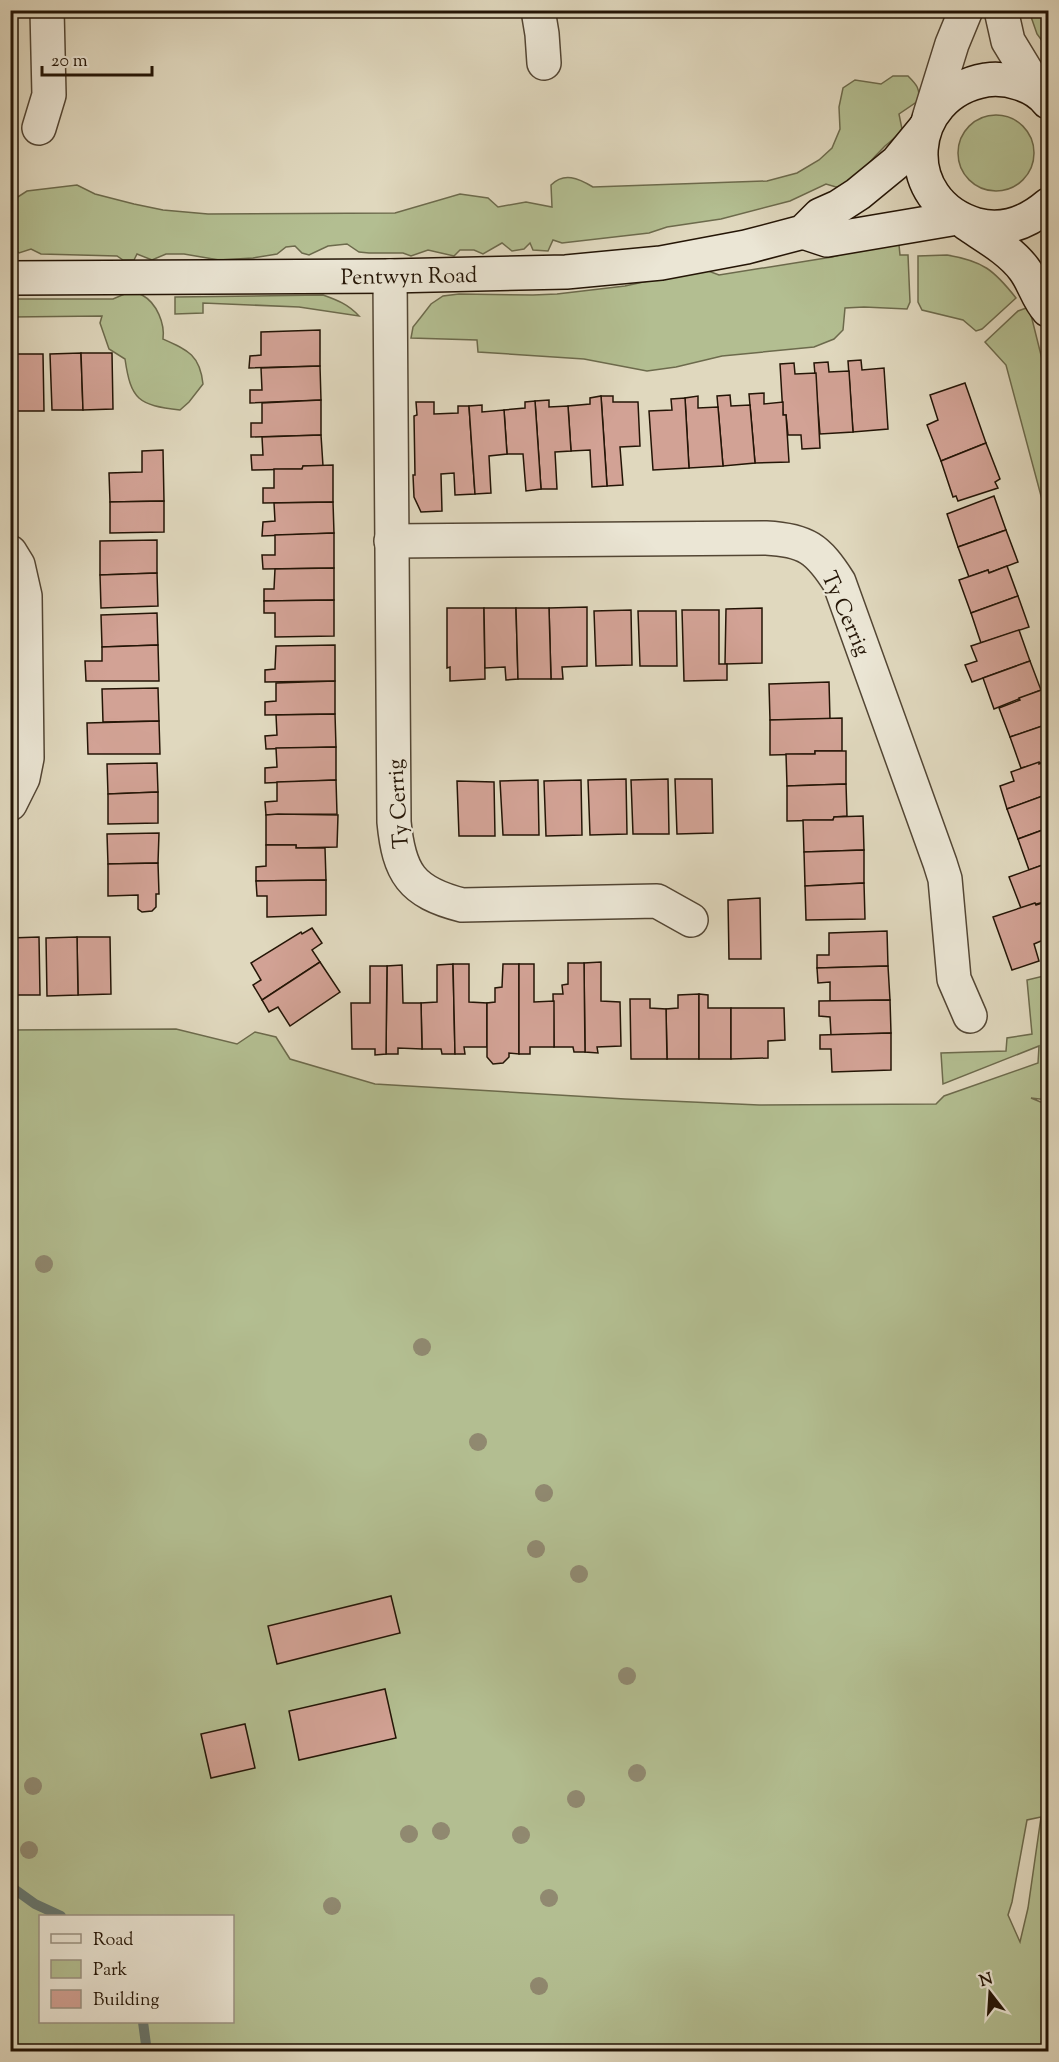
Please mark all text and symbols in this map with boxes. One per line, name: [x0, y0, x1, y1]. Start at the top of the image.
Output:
scale bar: [42, 39, 152, 77]
text: 20 m: [51, 49, 88, 75]
street label: Pentwyn Road: [340, 261, 478, 295]
street label: Ty Cerrig: [811, 567, 877, 662]
street label: Ty Cerrig: [381, 758, 419, 850]
legend: [39, 1915, 234, 2023]
text: Road: [93, 1928, 133, 1954]
text: Park: [93, 1958, 128, 1984]
north arrow: [960, 1963, 1020, 2023]
text: N: [977, 1968, 996, 1994]
text: Building: [93, 1988, 159, 2014]

